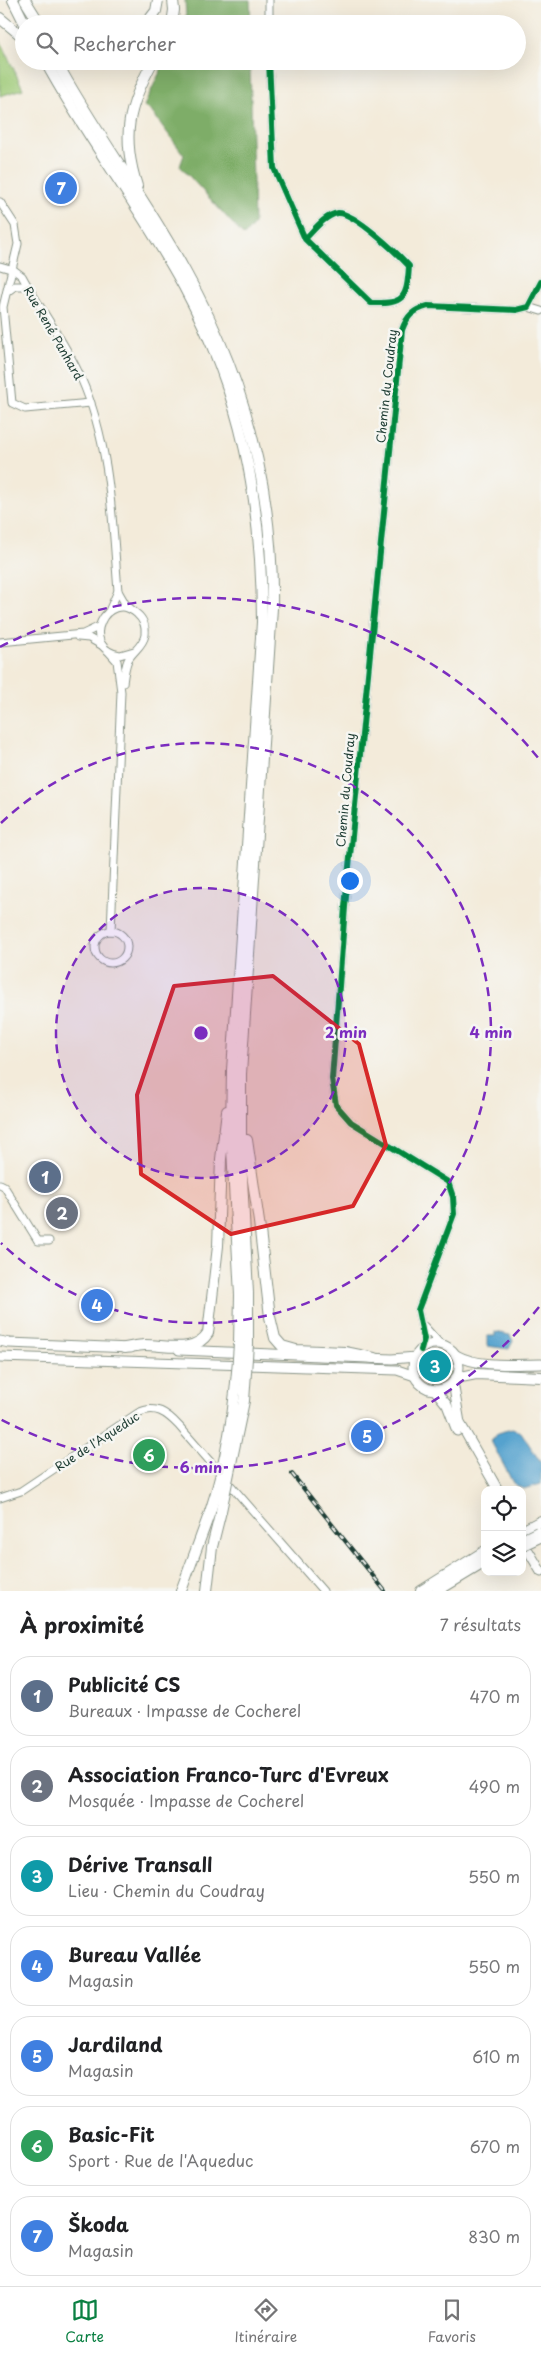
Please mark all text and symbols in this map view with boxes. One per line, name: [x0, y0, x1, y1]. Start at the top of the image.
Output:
search box: [15, 15, 526, 70]
icon: search: [33, 29, 61, 57]
text: Rechercher: [73, 29, 176, 57]
pin: 7: [45, 169, 77, 207]
street label: Rue René Panhard: [20, 283, 89, 384]
street label: Chemin du Coudray: [371, 328, 401, 444]
street label: Chemin du Coudray: [331, 732, 359, 848]
your location: [337, 868, 363, 894]
text: 2 min: [325, 1020, 367, 1043]
text: 4 min: [470, 1020, 512, 1043]
centre of rings: [192, 1024, 210, 1042]
pin: 1: [29, 1158, 61, 1196]
pin: 2: [46, 1194, 78, 1232]
pin: 4: [81, 1286, 113, 1324]
pin: 3: [419, 1347, 451, 1385]
street label: Rue de l'Aqueduc: [51, 1407, 143, 1475]
pin: 5: [351, 1417, 383, 1455]
pin: 6: [133, 1436, 165, 1474]
text: 6 min: [180, 1455, 222, 1478]
map controls: [481, 1486, 526, 1576]
button: locate: [481, 1486, 526, 1531]
button: layers: [481, 1531, 526, 1576]
text: À proximité: [20, 1608, 144, 1640]
text: 7 résultats: [440, 1612, 521, 1636]
text: Publicité CS: [68, 1670, 180, 1698]
text: 1: [33, 1684, 41, 1708]
text: 470 m: [470, 1684, 520, 1708]
text: Bureaux · Impasse de Cocherel: [68, 1698, 301, 1722]
text: Association Franco-Turc d'Evreux: [68, 1760, 389, 1788]
text: 2: [31, 1774, 43, 1798]
text: 490 m: [469, 1774, 520, 1798]
text: Mosquée · Impasse de Cocherel: [68, 1788, 304, 1812]
text: Dérive Transall: [68, 1850, 212, 1878]
text: 3: [32, 1864, 42, 1888]
text: 550 m: [468, 1864, 520, 1888]
text: Lieu · Chemin du Coudray: [68, 1878, 265, 1902]
text: Bureau Vallée: [68, 1940, 201, 1968]
text: 4: [32, 1954, 42, 1978]
text: 550 m: [468, 1954, 520, 1978]
text: Magasin: [68, 1968, 134, 1992]
text: Jardiland: [68, 2030, 162, 2058]
text: 5: [32, 2044, 42, 2068]
text: 610 m: [472, 2044, 520, 2068]
text: Magasin: [68, 2058, 134, 2082]
text: Basic-Fit: [68, 2120, 155, 2148]
text: 6: [31, 2134, 43, 2158]
text: 670 m: [470, 2134, 520, 2158]
text: Sport · Rue de l'Aqueduc: [68, 2148, 253, 2172]
text: Škoda: [68, 2210, 129, 2238]
text: 7: [32, 2224, 42, 2248]
text: 830 m: [468, 2224, 520, 2248]
text: Magasin: [68, 2238, 134, 2262]
tab: Carte: [65, 2296, 104, 2347]
tab: Itinéraire: [234, 2296, 297, 2347]
tab: Favoris: [428, 2296, 476, 2347]

